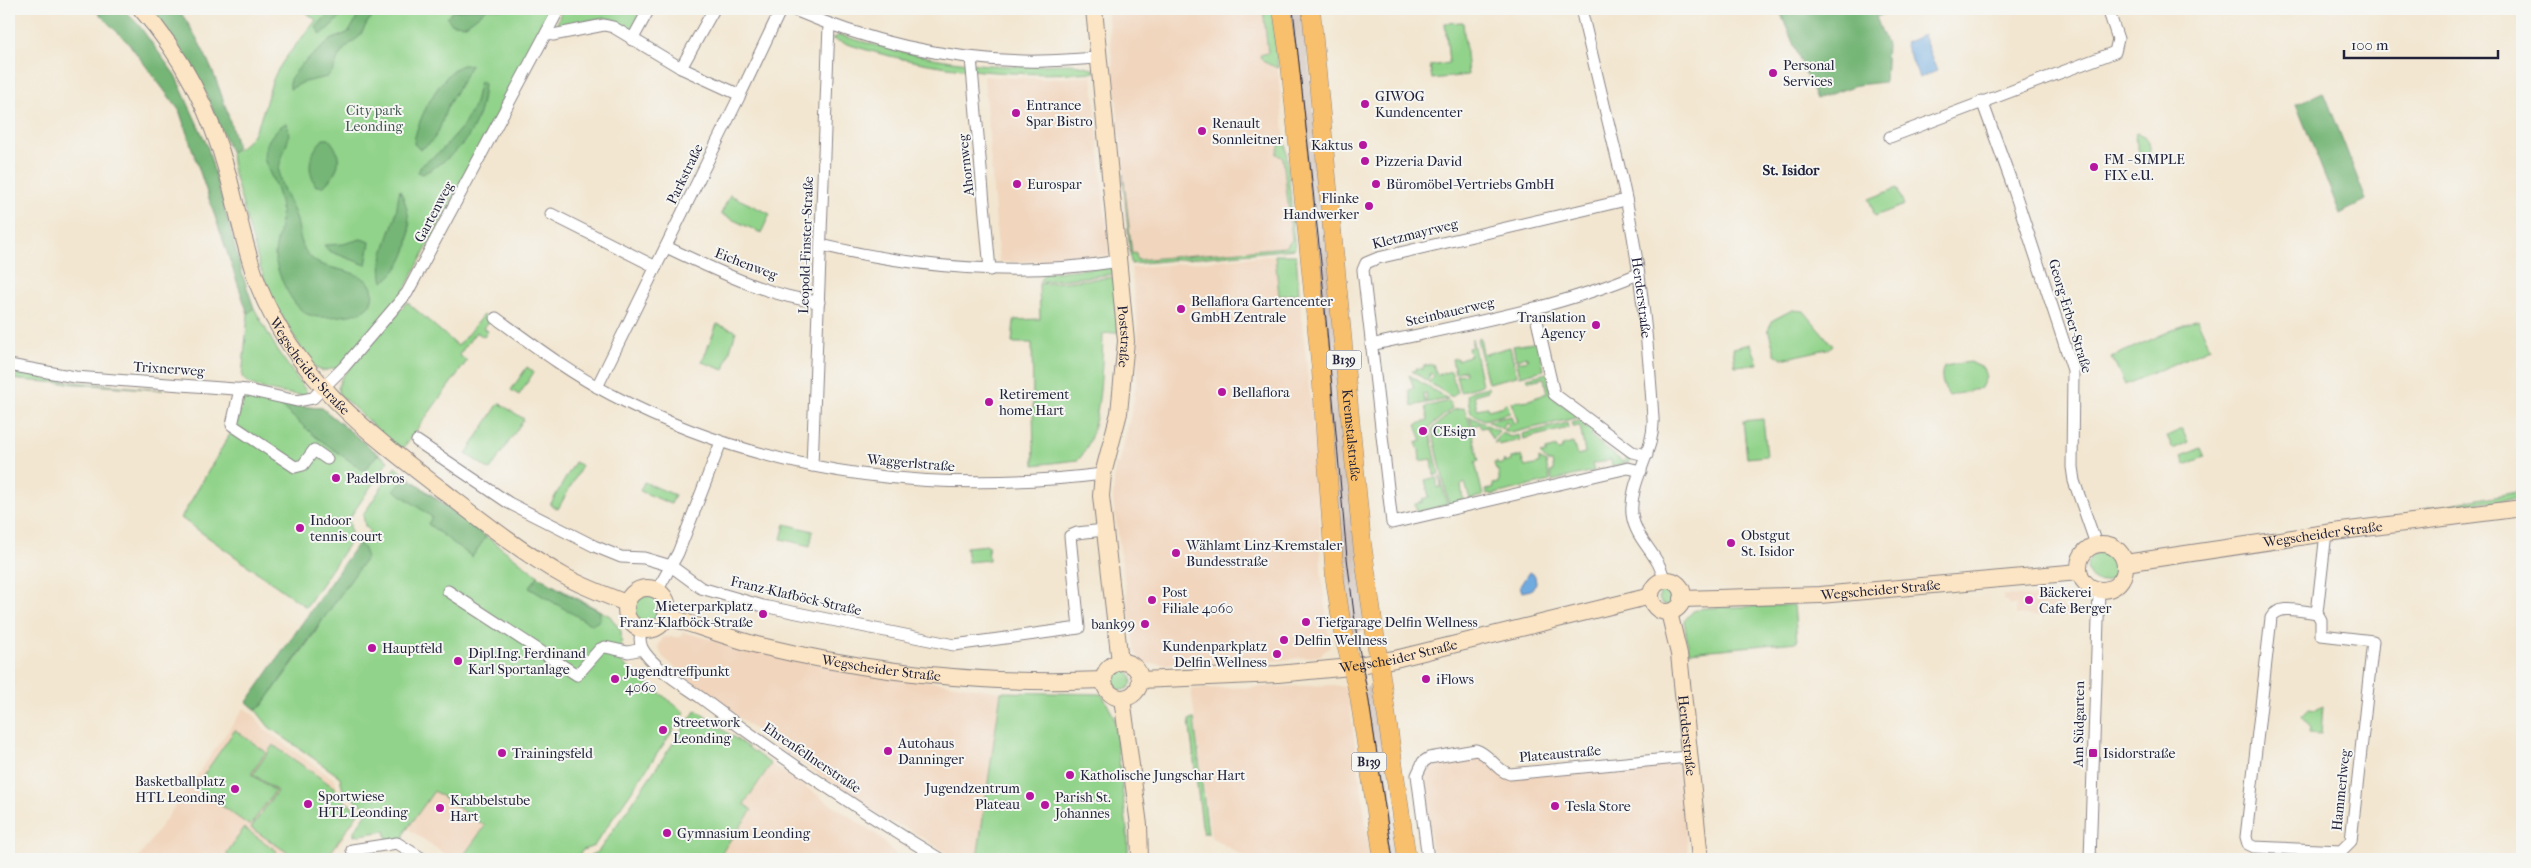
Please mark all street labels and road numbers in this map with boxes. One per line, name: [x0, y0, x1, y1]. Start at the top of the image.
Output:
street label: Ahornweg: [954, 133, 978, 198]
street label: Parkstraße: [663, 141, 707, 207]
street label: Leopold-Finster-Straße: [795, 176, 817, 314]
street label: Gartenweg: [411, 178, 457, 245]
street label: Kletzmayrweg: [1370, 215, 1460, 253]
street label: Eichenweg: [712, 244, 780, 284]
street label: Herderstraße: [1628, 256, 1655, 339]
street label: Georg-Erber-Straße: [2045, 257, 2095, 375]
street label: Steinbauerweg: [1404, 293, 1496, 330]
street label: Poststraße: [1114, 304, 1134, 369]
street label: Wegscheider Straße: [266, 313, 354, 418]
road number: B139: [1326, 350, 1362, 370]
street label: Trixnerweg: [133, 358, 206, 380]
street label: Kremstalstraße: [1339, 388, 1365, 482]
street label: Waggerlstraße: [865, 451, 956, 475]
street label: Wegscheider Straße: [2261, 517, 2384, 551]
street label: Franz-Klafböck-Straße: [729, 573, 863, 619]
street label: Wegscheider Straße: [1819, 576, 1941, 603]
street label: Wegscheider Straße: [1337, 635, 1459, 677]
street label: Wegscheider Straße: [819, 651, 942, 684]
street label: Am Südgarten: [2070, 681, 2088, 768]
street label: Herderstraße: [1675, 694, 1700, 777]
street label: Ehrenfellnerstraße: [760, 719, 864, 797]
street label: Plateaustraße: [1518, 742, 1602, 766]
street label: Hammerlweg: [2328, 748, 2354, 832]
road number: B139: [1352, 752, 1386, 772]

